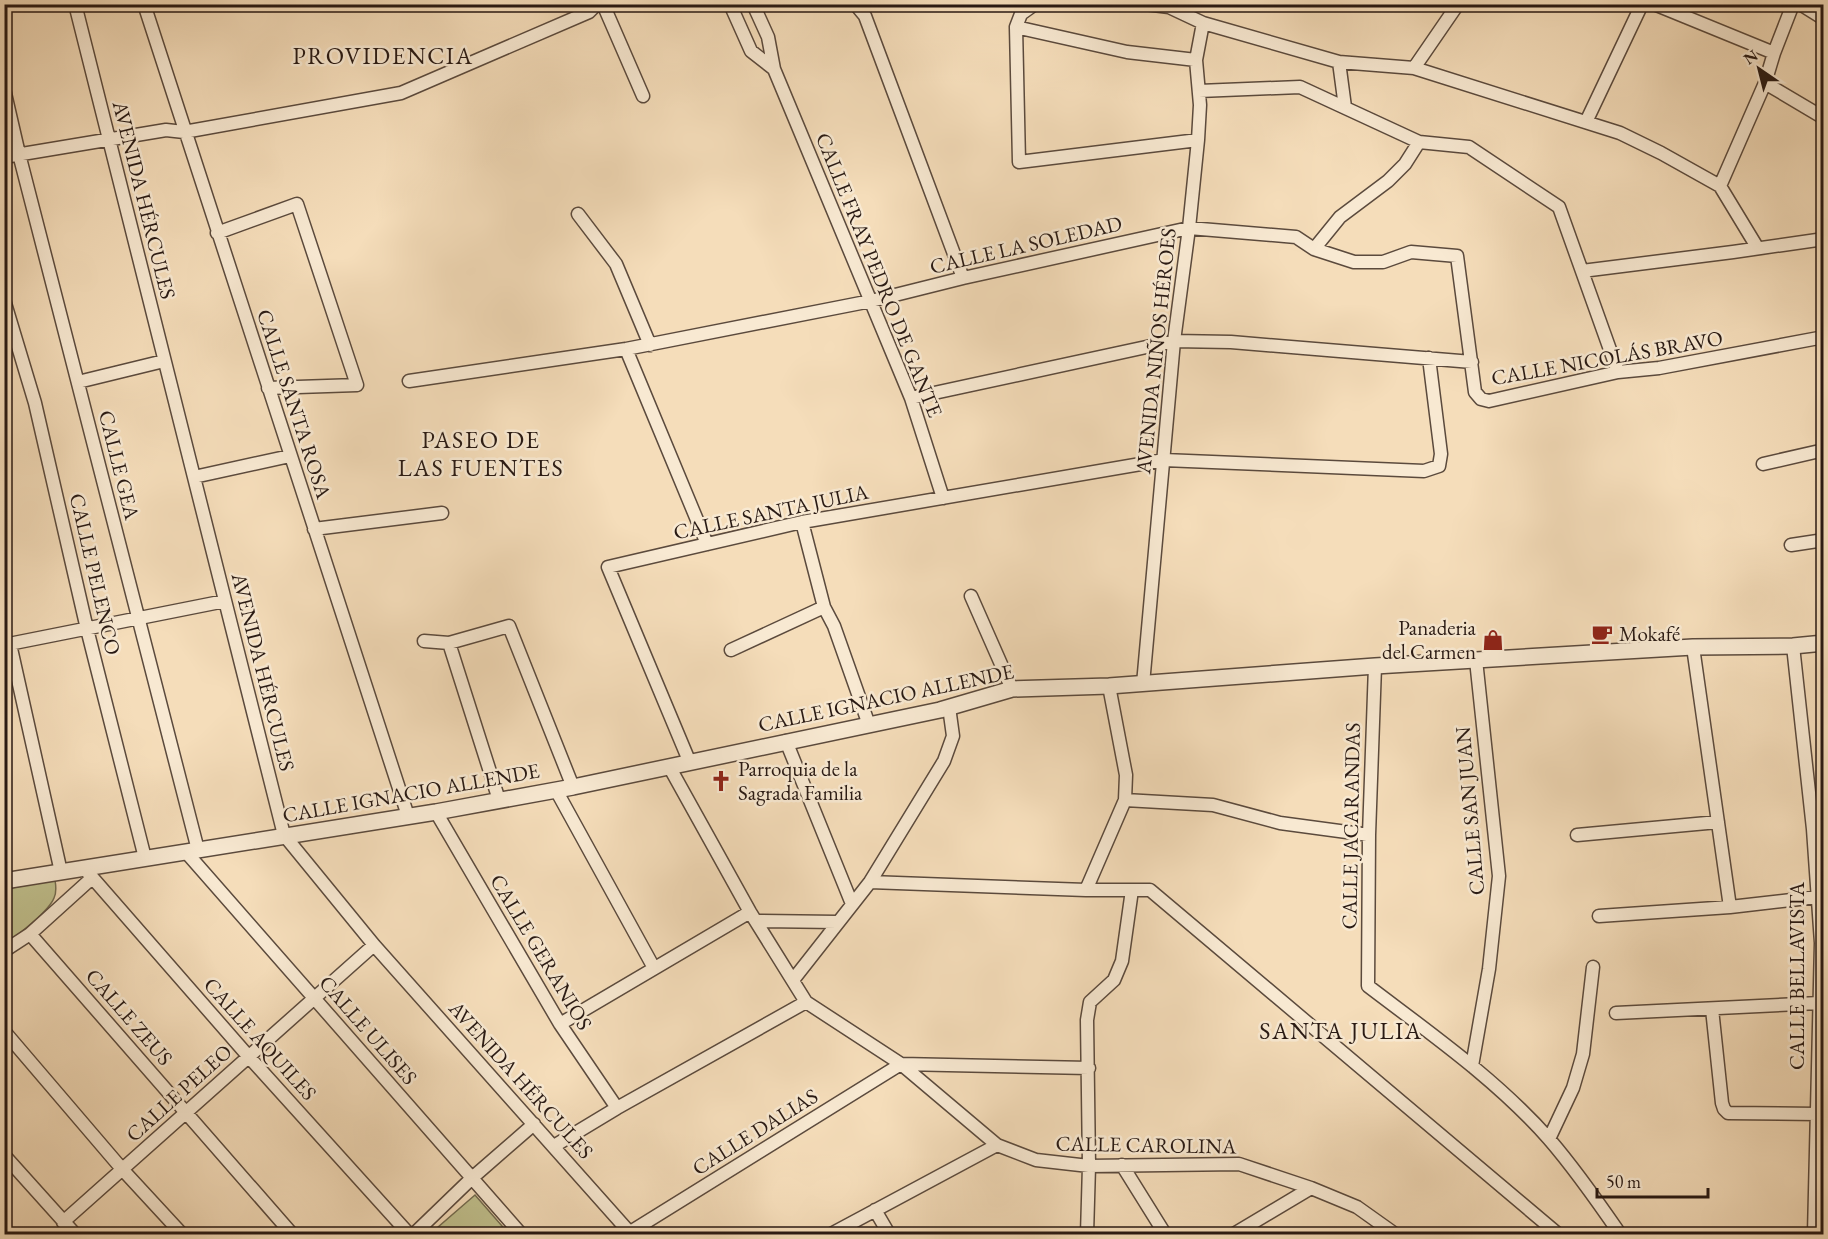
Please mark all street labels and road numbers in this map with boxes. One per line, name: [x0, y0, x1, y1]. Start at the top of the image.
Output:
street label: AVENIDA HÉRCULES: [107, 97, 182, 302]
street label: CALLE FRAY PEDRO DE GANTE: [810, 129, 949, 421]
street label: CALLE LA SOLEDAD: [927, 209, 1125, 280]
street label: AVENIDA NIÑOS HÉROES: [1129, 227, 1182, 476]
street label: CALLE SANTA ROSA: [251, 306, 338, 502]
street label: CALLE NICOLÁS BRAVO: [1489, 324, 1725, 391]
street label: CALLE GEA: [93, 407, 146, 523]
street label: CALLE SANTA JULIA: [671, 478, 871, 545]
street label: CALLE PELENCO: [64, 490, 127, 657]
street label: AVENIDA HÉRCULES: [226, 569, 301, 774]
street label: CALLE IGNACIO ALLENDE: [756, 657, 1016, 738]
street label: CALLE JACARANDAS: [1335, 722, 1366, 930]
street label: CALLE SAN JUAN: [1449, 725, 1490, 896]
street label: CALLE IGNACIO ALLENDE: [280, 757, 542, 828]
street label: CALLE GERANIOS: [484, 869, 599, 1035]
street label: CALLE BELLAVISTA: [1783, 881, 1810, 1070]
street label: CALLE ZEUS: [80, 963, 179, 1071]
street label: CALLE ULISES: [313, 969, 423, 1090]
street label: CALLE AQUILES: [197, 971, 323, 1107]
street label: AVENIDA HÉRCULES: [443, 994, 599, 1164]
street label: CALLE PELEO: [120, 1038, 237, 1147]
street label: CALLE DALIAS: [687, 1082, 823, 1181]
street label: CALLE CAROLINA: [1055, 1129, 1237, 1160]

